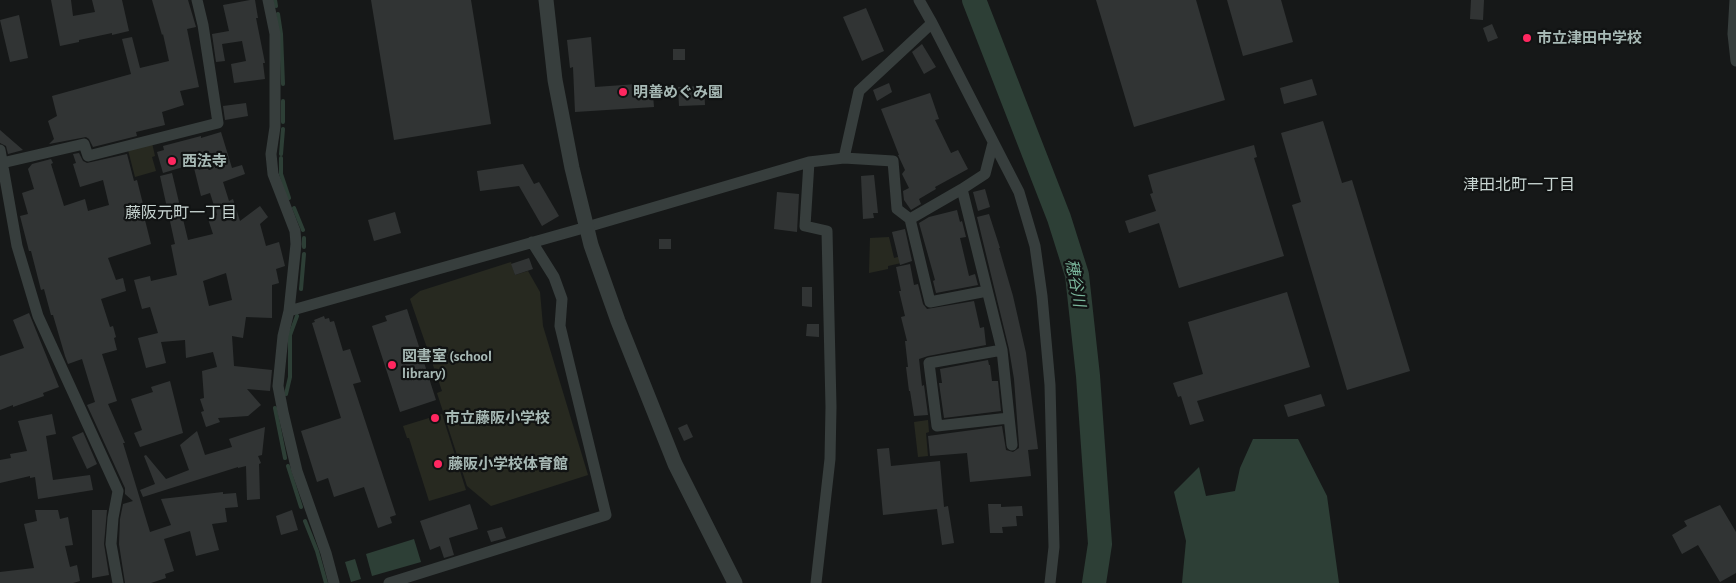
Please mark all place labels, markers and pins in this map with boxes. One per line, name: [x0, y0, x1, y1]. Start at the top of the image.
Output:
place label: 市立津田中学校: [1537, 29, 1642, 47]
marker: 市立津田中学校: [1521, 32, 1533, 44]
place label: 明善めぐみ園: [633, 83, 723, 101]
marker: 明善めぐみ園: [617, 86, 629, 98]
place label: 西法寺: [182, 152, 227, 170]
marker: 西法寺: [166, 155, 178, 167]
place label: 図書室 (school library): [402, 347, 492, 382]
marker: 図書室 (school library): [386, 359, 398, 371]
place label: 市立藤阪小学校: [445, 409, 550, 427]
marker: 市立藤阪小学校: [429, 412, 441, 424]
place label: 藤阪小学校体育館: [448, 455, 568, 473]
marker: 藤阪小学校体育館: [432, 458, 444, 470]

